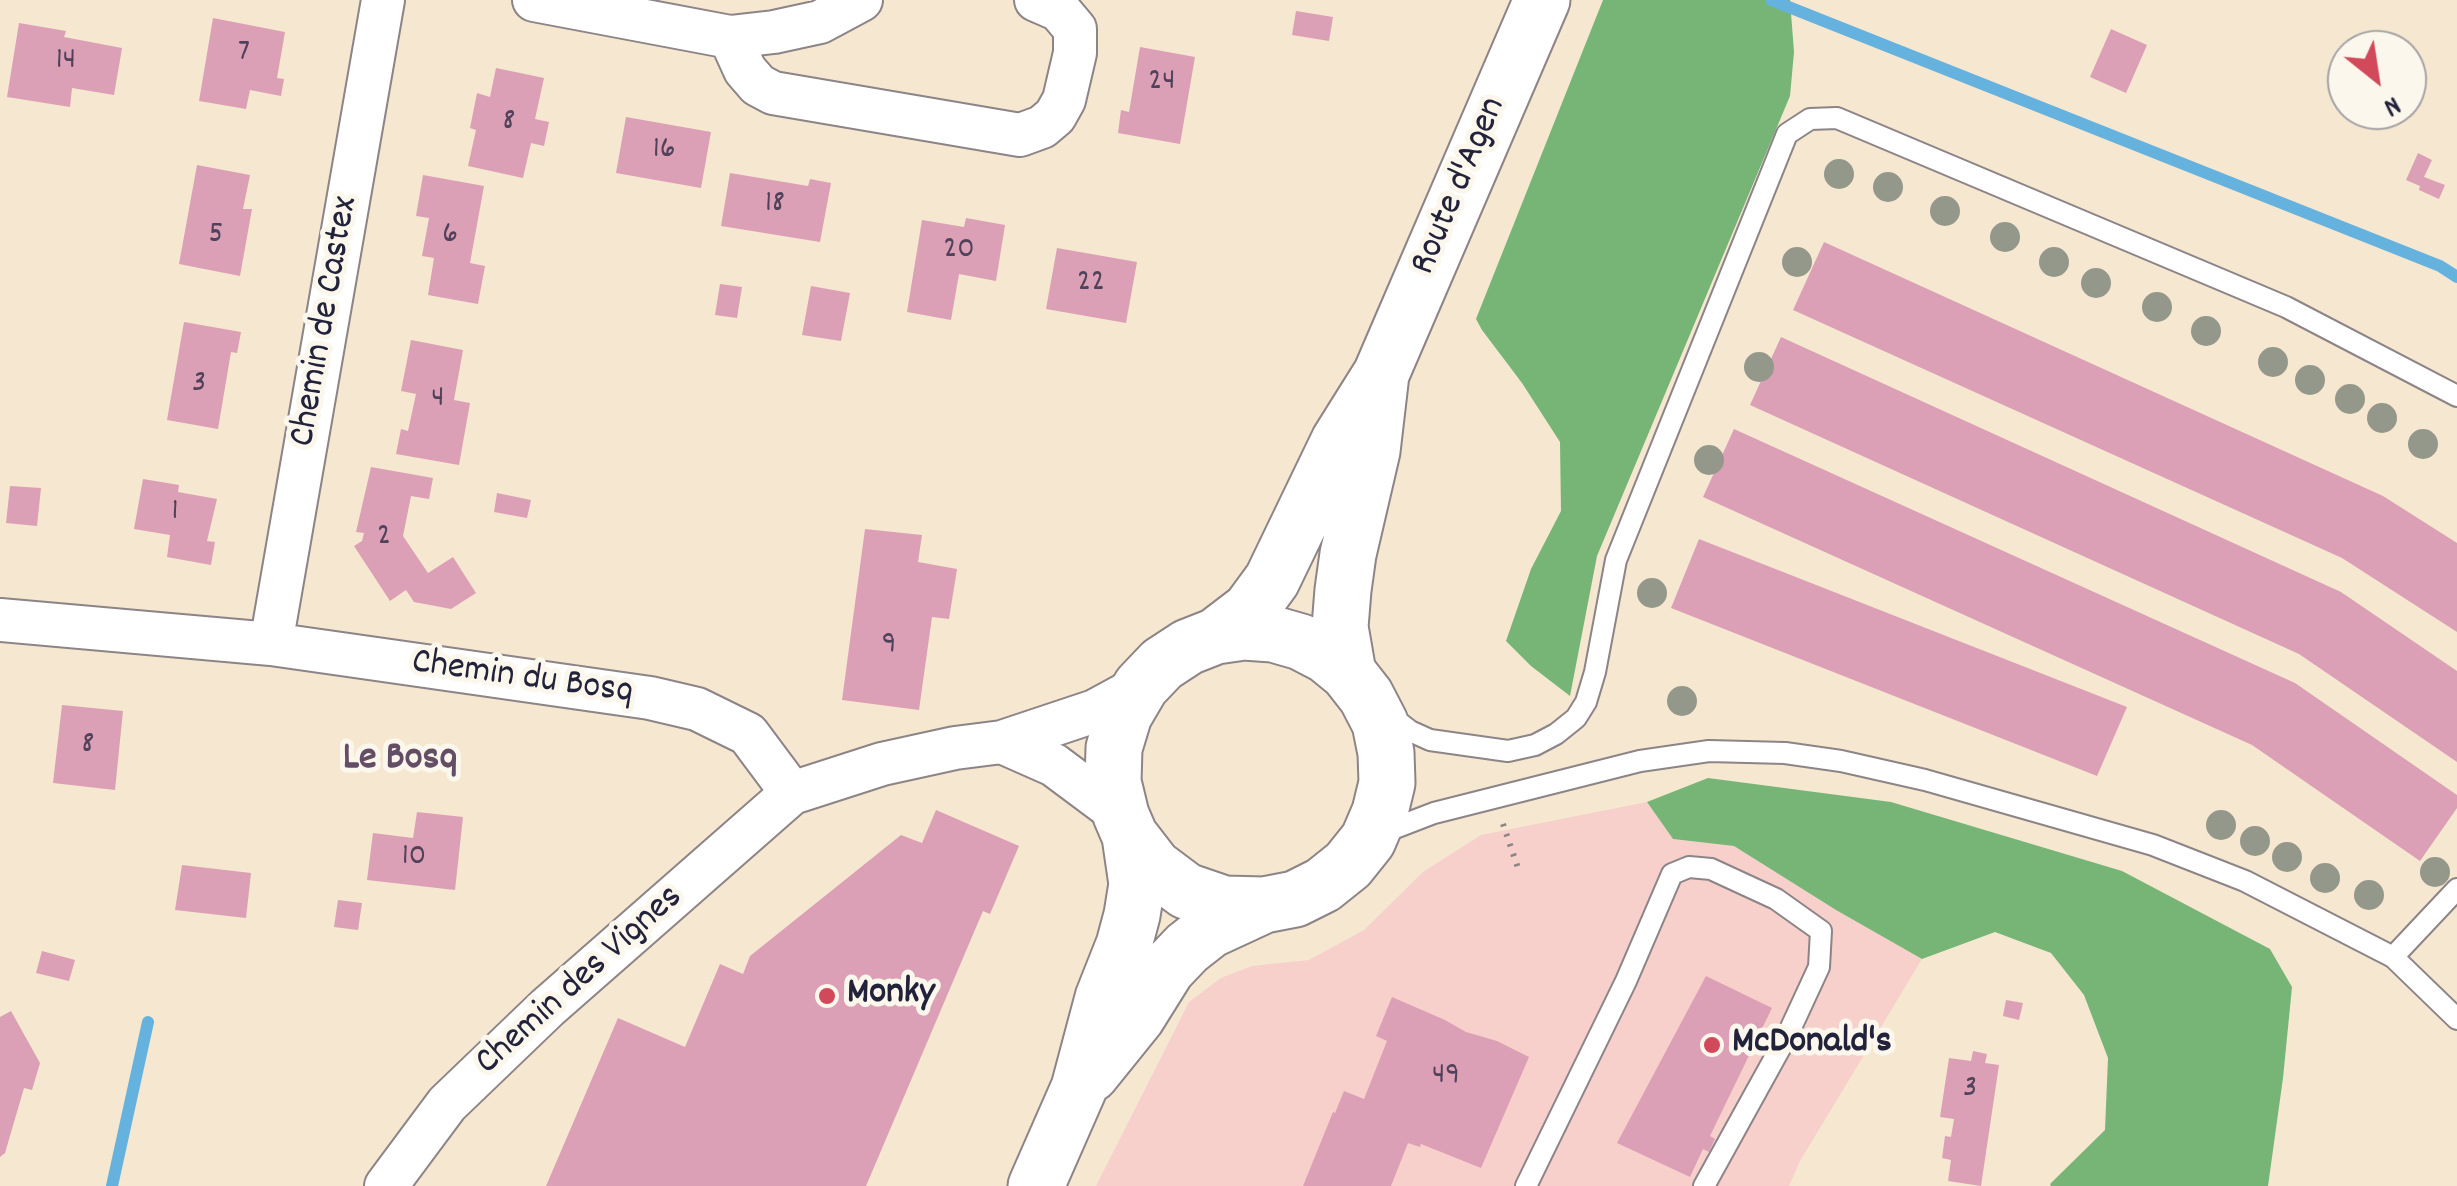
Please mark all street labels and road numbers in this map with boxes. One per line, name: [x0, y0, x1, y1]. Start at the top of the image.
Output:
street label: Route d'Agen: [1403, 91, 1519, 283]
street label: Chemin de Castex: [283, 194, 371, 450]
street label: Chemin du Bosq: [408, 642, 636, 718]
street label: Chemin des Vignes: [468, 877, 694, 1087]

